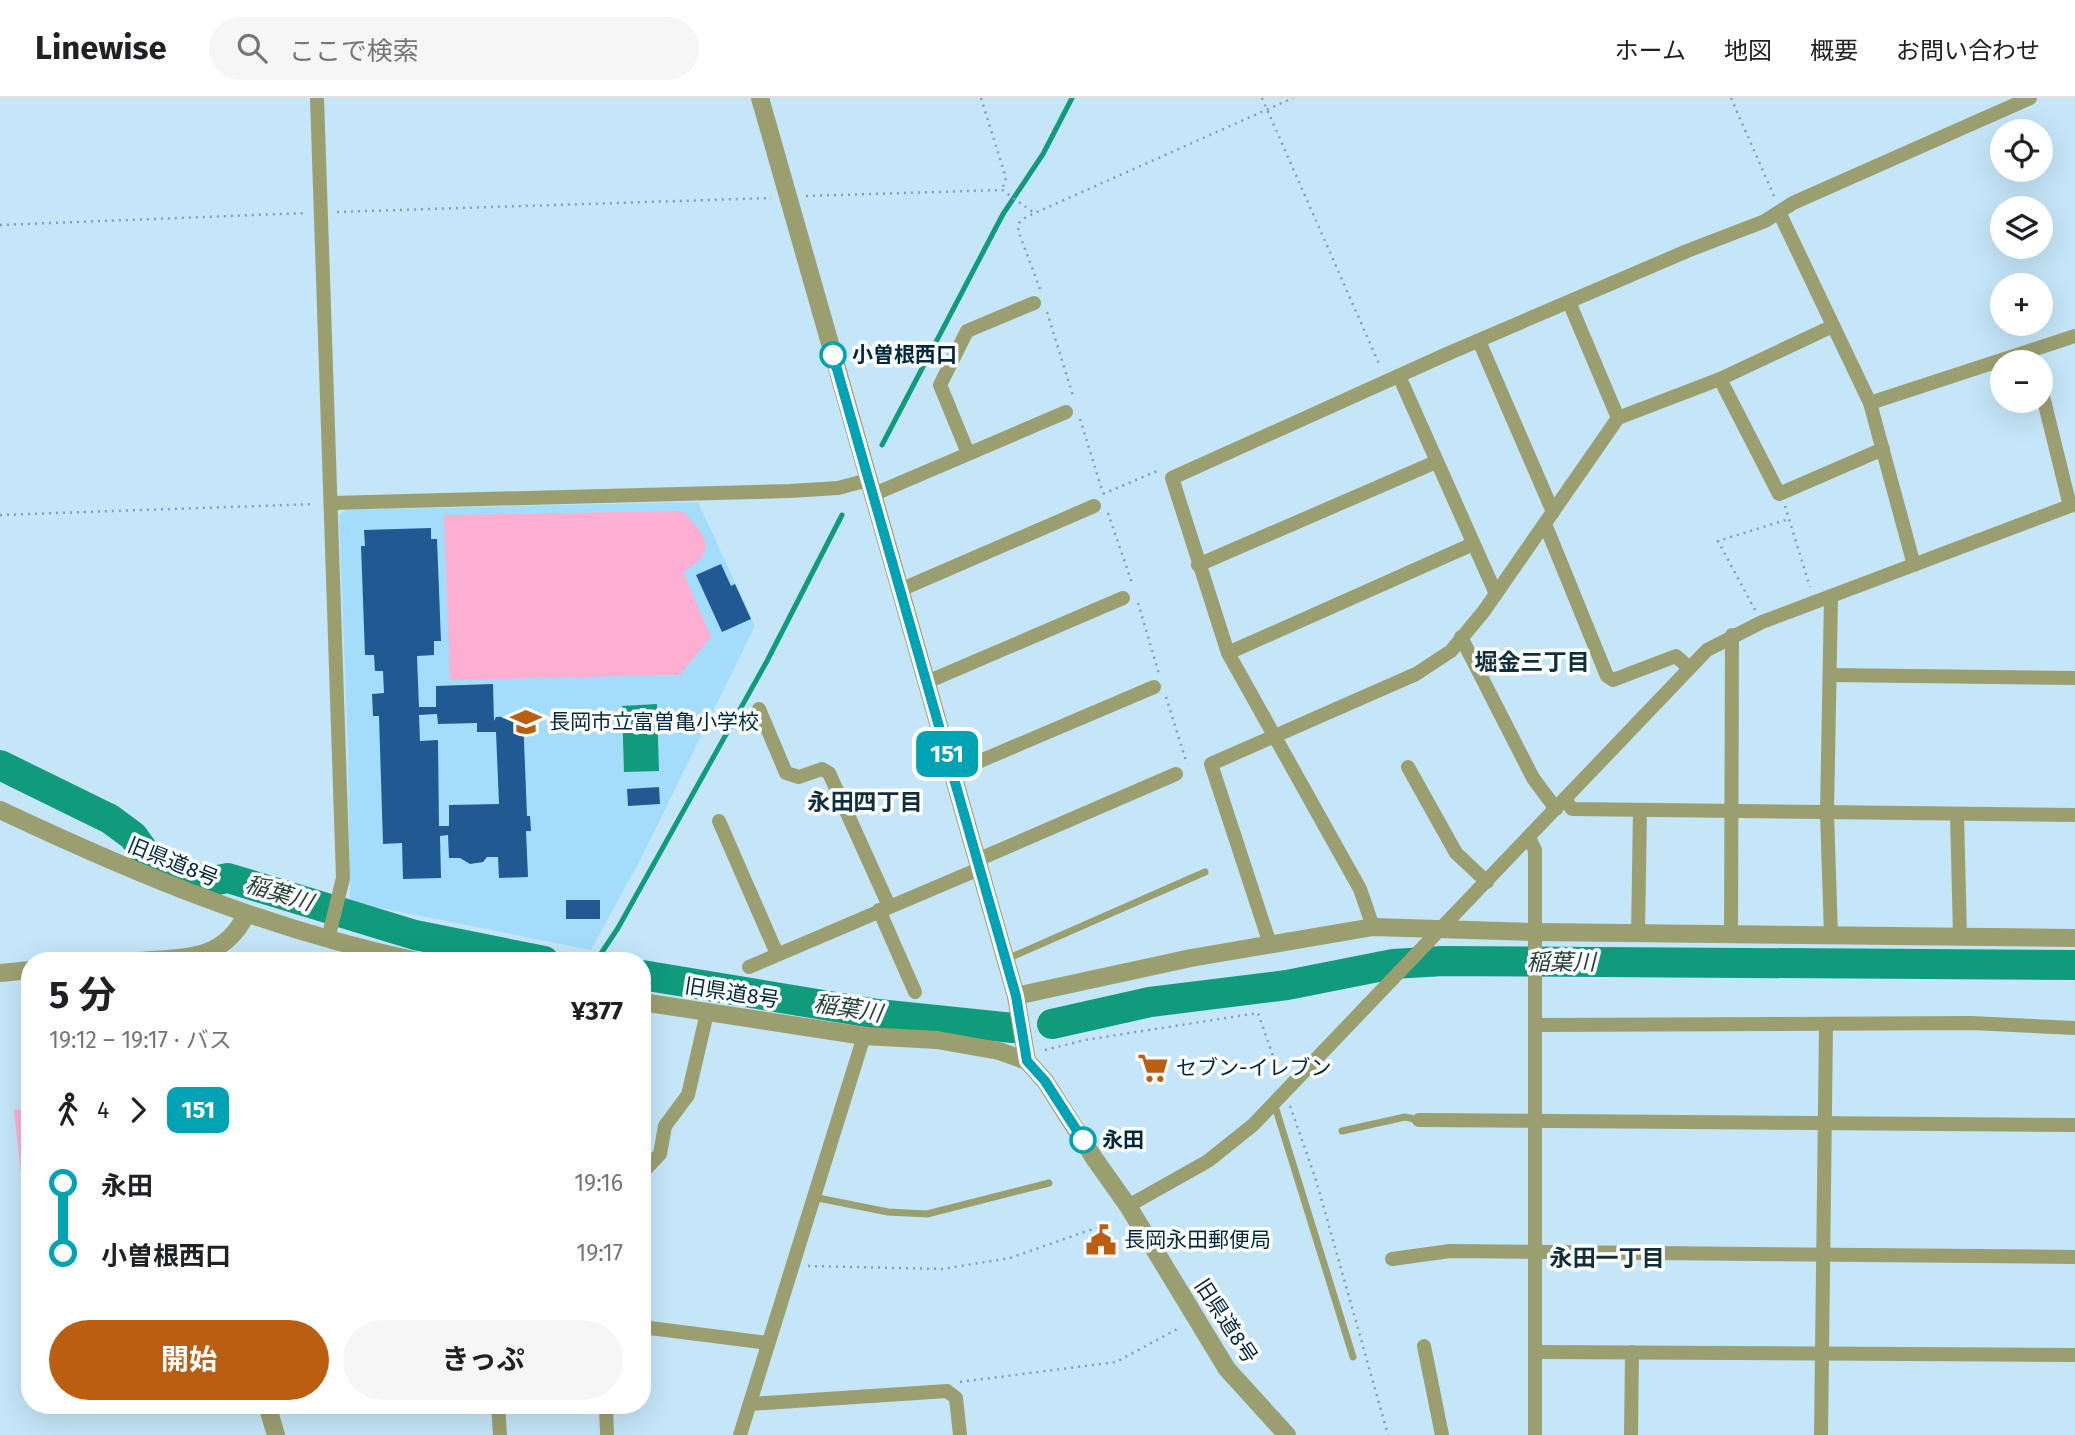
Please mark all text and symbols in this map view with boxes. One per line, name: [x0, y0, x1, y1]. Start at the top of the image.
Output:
search box: [209, 17, 699, 80]
text: Linewise: [35, 28, 167, 68]
icon: search: [233, 29, 271, 67]
text: ここで検索: [289, 36, 419, 67]
text: ホーム: [1615, 37, 1686, 65]
text: 地図: [1724, 37, 1772, 65]
text: 概要: [1810, 37, 1858, 65]
text: お問い合わせ: [1896, 37, 2040, 65]
map controls: [1990, 119, 2053, 413]
button: locate: [1990, 119, 2053, 182]
button: layers: [1990, 196, 2053, 259]
button: +: [1990, 273, 2053, 336]
marker: 小曽根西口: [820, 342, 846, 368]
place label: 小曽根西口: [852, 342, 957, 368]
button: −: [1990, 350, 2053, 413]
district label: 堀金三丁目: [1475, 648, 1590, 676]
school or university icon: 長岡市立富曽亀小学校: [509, 705, 543, 739]
place label: 長岡市立富曽亀小学校: [549, 709, 759, 735]
line badge: 151: [907, 731, 987, 777]
text: 151: [930, 740, 964, 768]
district label: 永田四丁目: [808, 788, 923, 816]
street label: 旧県道8号: [124, 832, 222, 892]
water label: 稲葉川: [242, 870, 319, 917]
water label: 稲葉川: [1527, 948, 1599, 976]
text: 5 分: [49, 972, 116, 1018]
street label: 旧県道8号: [683, 973, 781, 1013]
water label: 稲葉川: [812, 989, 887, 1028]
text: ¥377: [571, 996, 623, 1027]
text: 19:12 – 19:17 · バス: [49, 1026, 232, 1054]
supermarket icon: セブン-イレブン: [1136, 1051, 1170, 1085]
place label: セブン-イレブン: [1176, 1055, 1331, 1081]
icon: walk: [49, 1091, 87, 1129]
icon: forward: [119, 1091, 157, 1129]
text: 4: [97, 1096, 109, 1124]
text: 151: [181, 1096, 215, 1124]
marker: 永田: [1070, 1127, 1096, 1153]
place label: 永田: [1102, 1127, 1144, 1153]
text: 19:16: [574, 1169, 623, 1197]
text: 永田: [101, 1171, 153, 1202]
public building icon: 長岡永田郵便局: [1084, 1223, 1118, 1257]
place label: 長岡永田郵便局: [1124, 1227, 1271, 1253]
text: 19:17: [576, 1239, 623, 1267]
text: 小曽根西口: [101, 1241, 231, 1272]
district label: 永田一丁目: [1550, 1244, 1665, 1272]
street label: 旧県道8号: [1189, 1274, 1263, 1368]
button: 開始: [49, 1320, 329, 1400]
button: きっぷ: [343, 1320, 623, 1400]

